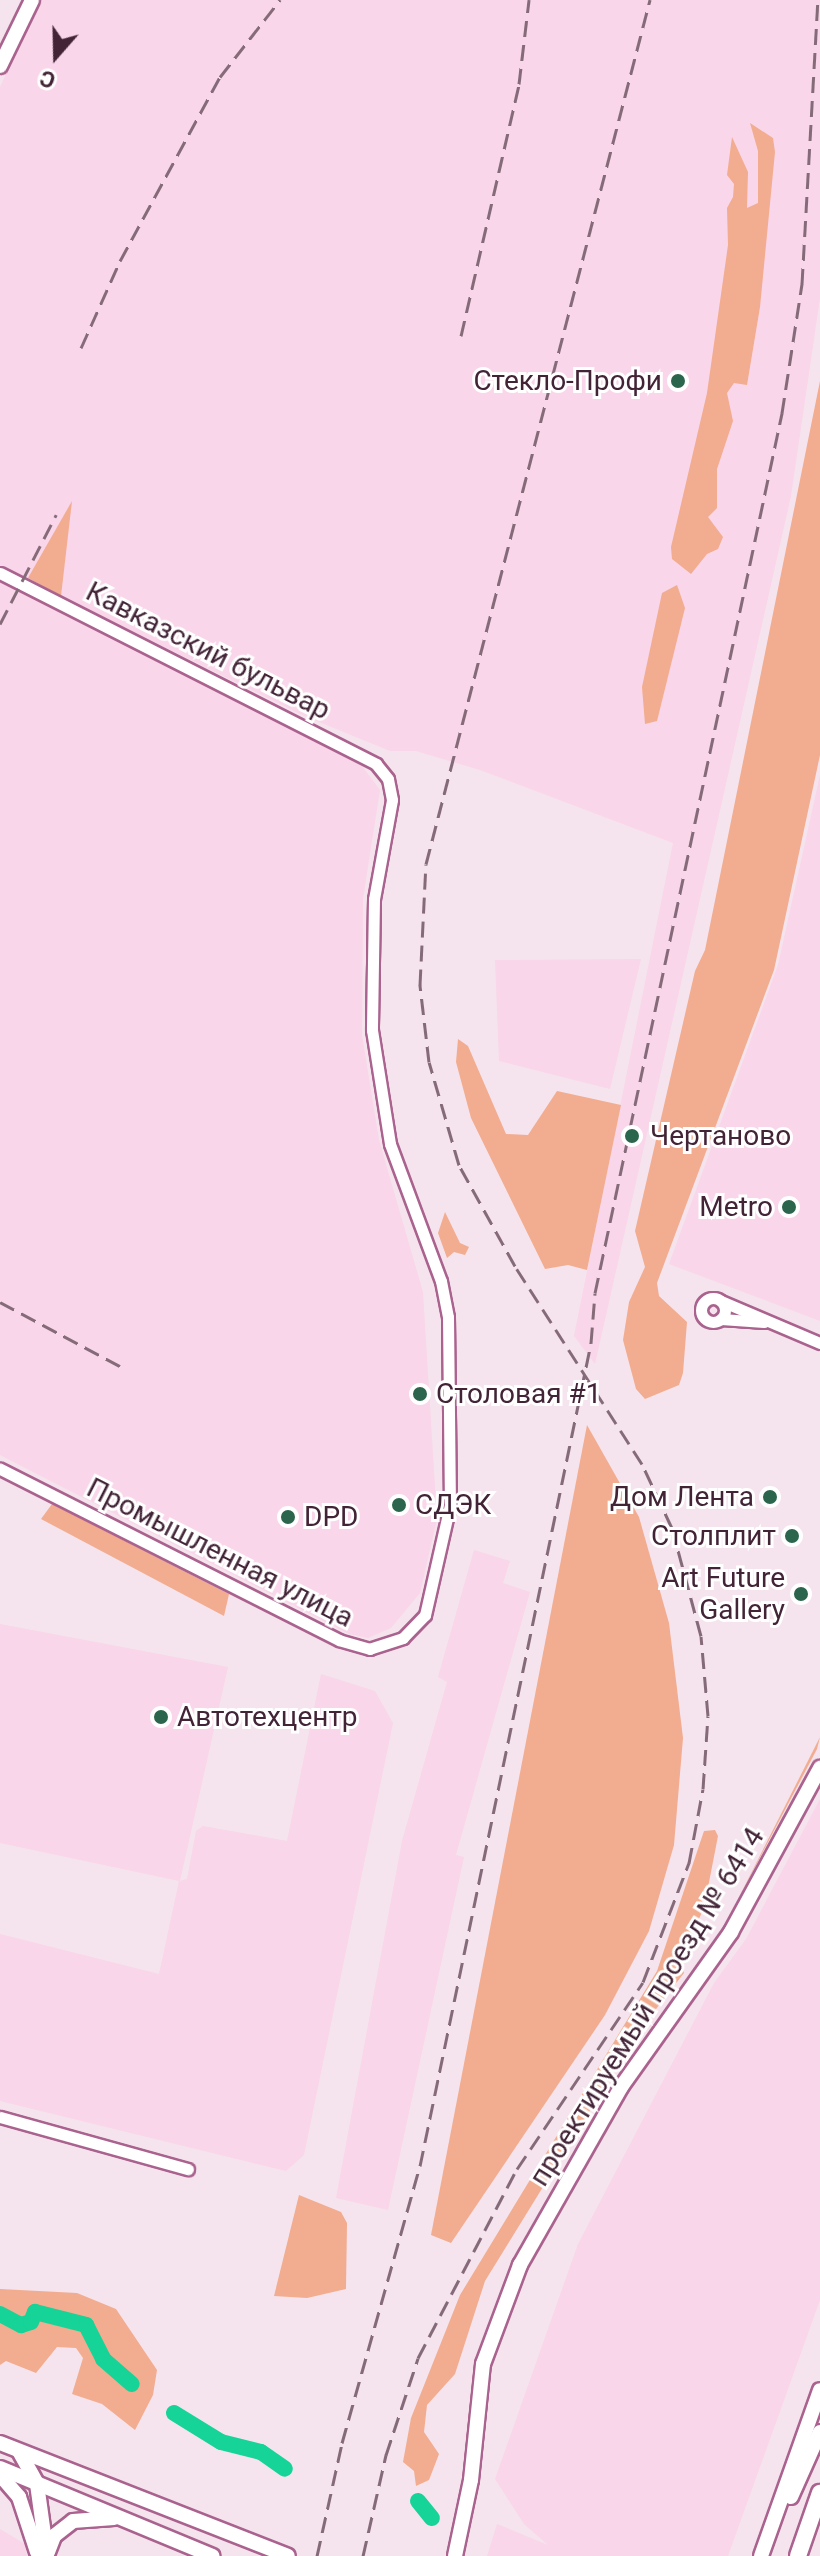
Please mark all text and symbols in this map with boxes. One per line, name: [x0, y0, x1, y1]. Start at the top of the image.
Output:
north arrow: [16, 16, 96, 96]
text: С: [37, 65, 59, 93]
place label: Стекло-Профи: [473, 364, 662, 398]
marker: Стекло-Профи: [669, 372, 687, 390]
street label: Кавказский бульвар: [80, 575, 336, 727]
place label: Чертаново: [650, 1119, 791, 1153]
marker: Чертаново: [621, 1125, 643, 1147]
place label: Metro: [699, 1190, 773, 1224]
marker: Metro: [780, 1198, 798, 1216]
place label: Столовая #1: [436, 1377, 602, 1411]
marker: Столовая #1: [411, 1385, 429, 1403]
street label: Промышленная улица: [81, 1471, 359, 1635]
place label: Дом Лента: [610, 1480, 754, 1514]
place label: СДЭК: [415, 1488, 491, 1522]
marker: Дом Лента: [761, 1488, 779, 1506]
marker: СДЭК: [390, 1496, 408, 1514]
place label: DPD: [304, 1500, 358, 1534]
marker: DPD: [279, 1508, 297, 1526]
place label: Столплит: [651, 1519, 776, 1553]
marker: Столплит: [783, 1527, 801, 1545]
place label: Art Future Gallery: [661, 1561, 785, 1627]
marker: Art Future Gallery: [792, 1585, 810, 1603]
place label: Автотехцентр: [177, 1700, 358, 1734]
marker: Автотехцентр: [152, 1708, 170, 1726]
street label: проектируемый проезд № 6414: [523, 1822, 771, 2192]

